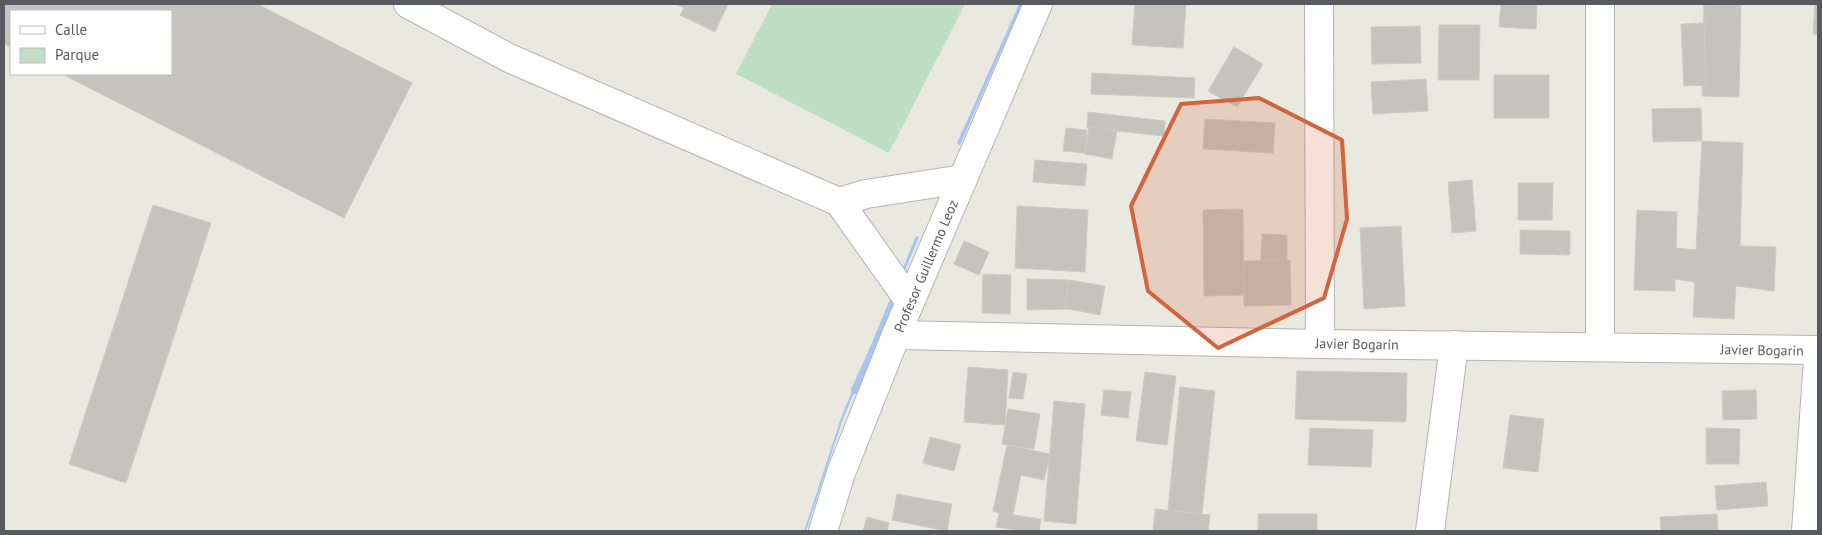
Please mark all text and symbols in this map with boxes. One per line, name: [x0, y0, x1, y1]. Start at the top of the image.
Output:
legend: [10, 10, 172, 75]
text: Calle: [55, 20, 87, 39]
text: Parque: [55, 45, 99, 64]
street label: Profesor Guillermo Leoz: [890, 197, 962, 335]
street label: Javier Bogarín: [1314, 334, 1399, 354]
street label: Javier Bogarín: [1719, 340, 1804, 360]

